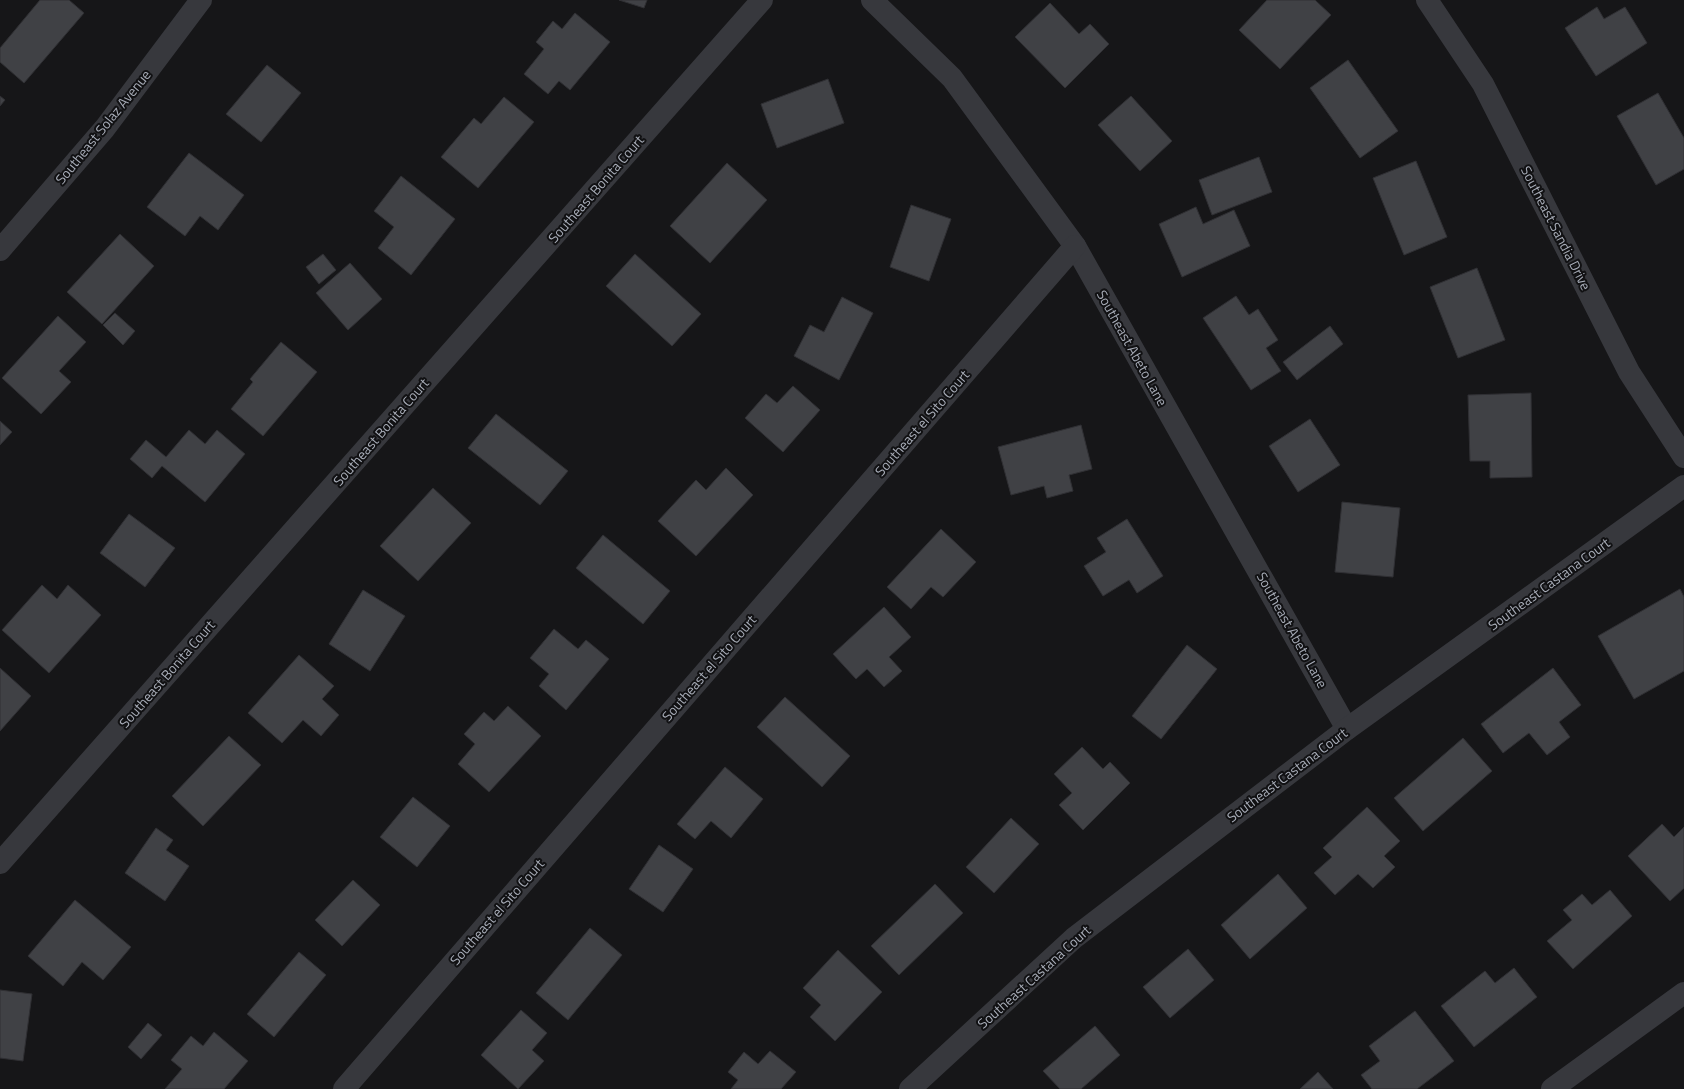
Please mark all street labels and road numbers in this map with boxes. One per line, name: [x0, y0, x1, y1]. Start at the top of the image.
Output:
street label: Southeast Solaz Avenue: [50, 65, 155, 188]
street label: Southeast Bonita Court: [543, 130, 649, 247]
street label: Southeast Sandia Drive: [1516, 162, 1597, 293]
street label: Southeast Abeto Lane: [1092, 286, 1173, 410]
street label: Southeast el Sito Court: [869, 365, 974, 480]
street label: Southeast Bonita Court: [328, 373, 434, 490]
street label: Southeast Castana Court: [1483, 532, 1614, 635]
street label: Southeast Abeto Lane: [1252, 568, 1333, 692]
street label: Southeast el Sito Court: [656, 610, 761, 725]
street label: Southeast Bonita Court: [114, 615, 220, 732]
street label: Southeast Castana Court: [1222, 722, 1351, 827]
street label: Southeast el Sito Court: [444, 854, 549, 969]
street label: Southeast Castana Court: [972, 920, 1095, 1033]

